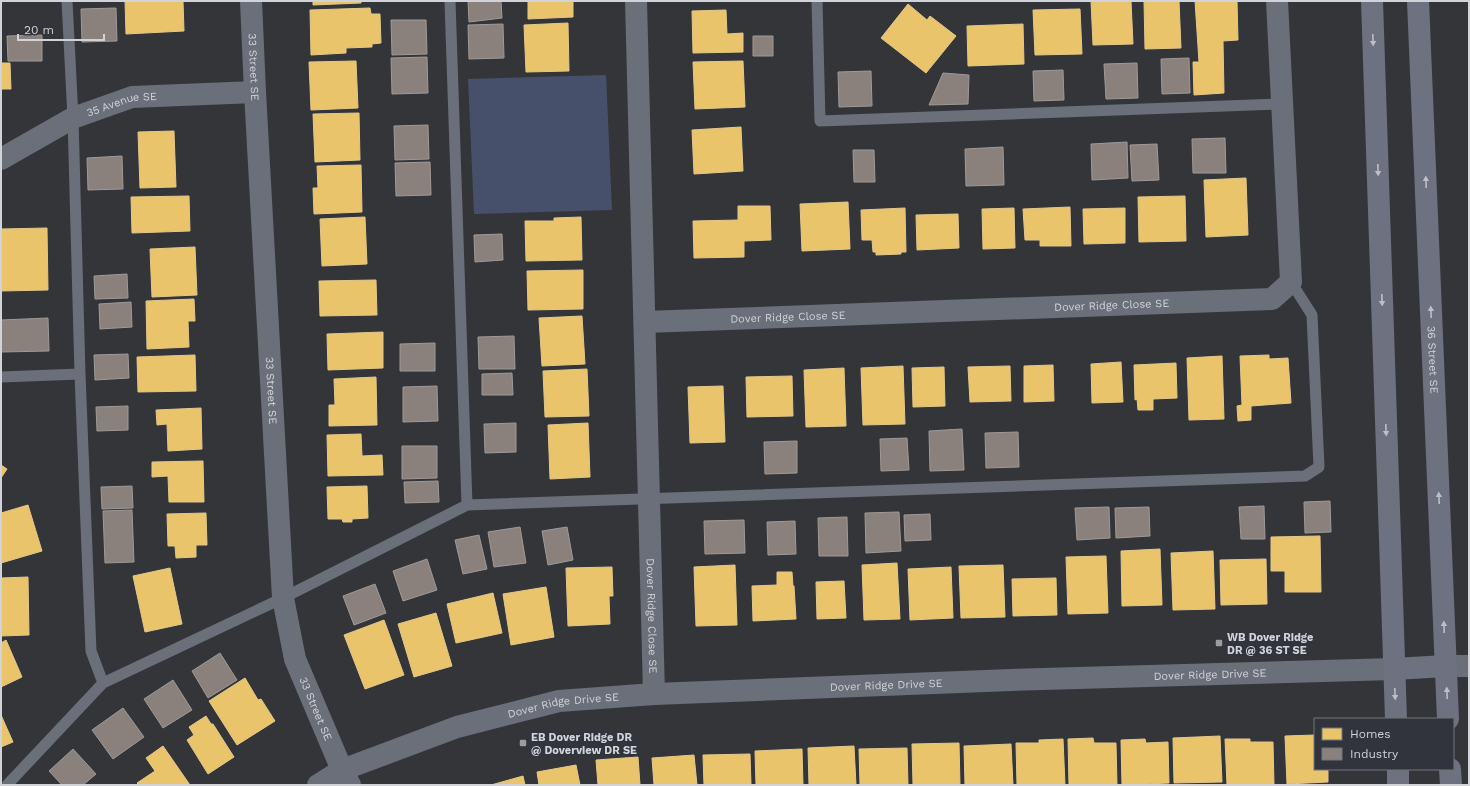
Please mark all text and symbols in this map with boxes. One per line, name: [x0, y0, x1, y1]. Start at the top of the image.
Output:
scale bar: [18, 16, 104, 42]
text: 20 m: [24, 23, 54, 37]
street label: 33 Street SE: [246, 33, 262, 101]
one-way arrow: [1370, 34, 1376, 47]
street label: 35 Avenue SE: [85, 89, 157, 119]
one-way arrow: [1374, 164, 1381, 176]
one-way arrow: [1422, 176, 1429, 188]
one-way arrow: [1379, 294, 1385, 307]
street label: Dover Ridge Close SE: [1054, 296, 1170, 313]
one-way arrow: [1428, 305, 1434, 318]
street label: Dover Ridge Close SE: [730, 308, 846, 325]
street label: 36 Street SE: [1425, 325, 1441, 394]
street label: 33 Street SE: [263, 356, 280, 425]
one-way arrow: [1383, 424, 1390, 436]
one-way arrow: [1435, 492, 1442, 504]
street label: Dover Ridge Close SE: [644, 558, 660, 674]
one-way arrow: [1441, 620, 1447, 633]
place label: WB Dover Ridge DR @ 36 ST SE: [1227, 631, 1313, 657]
marker: WB Dover Ridge DR @ 36 ST SE: [1214, 638, 1224, 648]
street label: Dover Ridge Drive SE: [1153, 666, 1267, 682]
street label: 33 Street SE: [297, 675, 335, 742]
street label: Dover Ridge Drive SE: [829, 676, 943, 694]
one-way arrow: [1444, 686, 1450, 699]
one-way arrow: [1392, 688, 1398, 701]
street label: Dover Ridge Drive SE: [506, 690, 619, 720]
legend: [1314, 718, 1454, 770]
text: Homes: [1350, 727, 1391, 741]
place label: EB Dover Ridge DR @ Doverview DR SE: [531, 731, 637, 757]
marker: EB Dover Ridge DR @ Doverview DR SE: [518, 738, 528, 748]
text: Industry: [1350, 747, 1399, 761]

